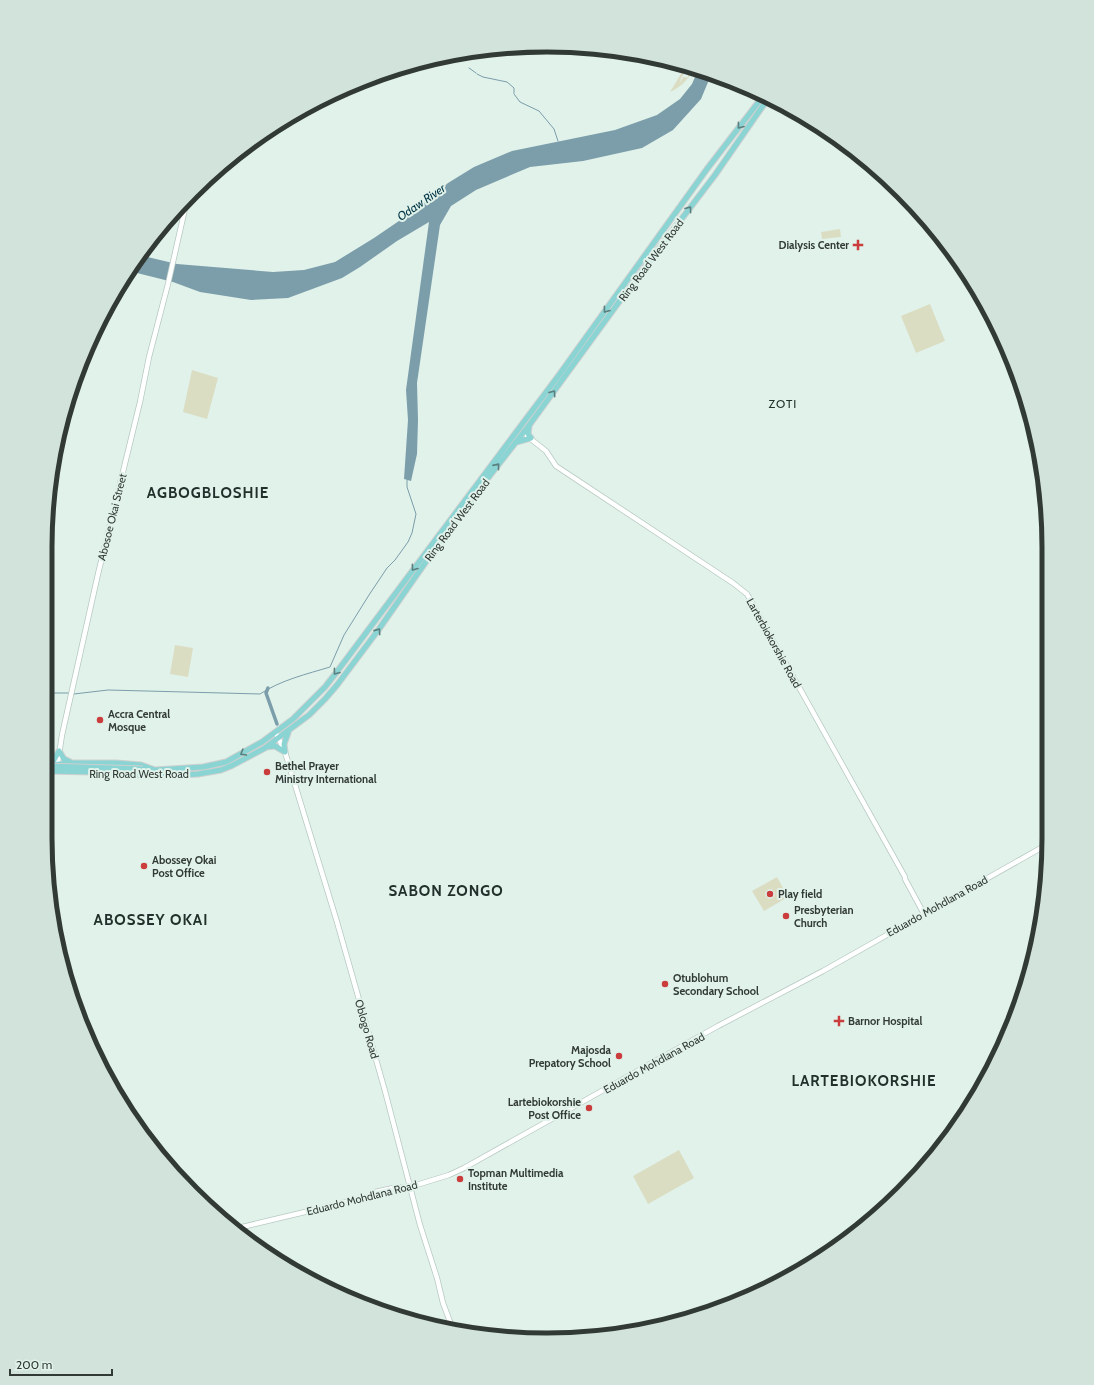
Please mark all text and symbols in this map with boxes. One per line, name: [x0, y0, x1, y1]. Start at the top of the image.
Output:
one-way arrow: [738, 121, 745, 128]
water label: Odaw River: [394, 180, 449, 224]
one-way arrow: [684, 207, 691, 214]
street label: Ring Road West Road: [615, 216, 687, 304]
place label: Dialysis Center: [779, 238, 849, 252]
marker: Dialysis Center: [852, 239, 864, 251]
one-way arrow: [604, 306, 611, 313]
one-way arrow: [548, 390, 555, 397]
district label: ZOTI: [769, 396, 797, 411]
one-way arrow: [492, 464, 499, 471]
street label: Abosoe Okai Street: [94, 472, 130, 562]
street label: Ring Road West Road: [421, 476, 493, 564]
district label: AGBOGBLOSHIE: [147, 484, 269, 502]
one-way arrow: [412, 563, 419, 570]
street label: Larterbiokorshie Road: [744, 596, 804, 690]
one-way arrow: [373, 628, 381, 635]
one-way arrow: [333, 668, 341, 675]
place label: Accra Central Mosque: [108, 707, 170, 734]
marker: Accra Central Mosque: [95, 715, 105, 725]
one-way arrow: [240, 748, 247, 756]
place label: Bethel Prayer Ministry International: [275, 759, 377, 786]
street label: Ring Road West Road: [89, 767, 189, 781]
marker: Bethel Prayer Ministry International: [262, 767, 272, 777]
place label: Abossey Okai Post Office: [152, 853, 216, 880]
marker: Abossey Okai Post Office: [139, 861, 149, 871]
street label: Eduardo Mohdlana Road: [884, 872, 990, 940]
district label: SABON ZONGO: [388, 882, 504, 900]
place label: Play field: [778, 887, 822, 901]
marker: Play field: [765, 889, 775, 899]
place label: Presbyterian Church: [794, 903, 854, 930]
district label: ABOSSEY OKAI: [94, 911, 208, 929]
marker: Presbyterian Church: [781, 911, 791, 921]
place label: Otublohum Secondary School: [673, 971, 759, 998]
marker: Otublohum Secondary School: [660, 979, 670, 989]
street label: Oblogo Road: [352, 998, 382, 1060]
place label: Barnor Hospital: [848, 1014, 922, 1028]
marker: Barnor Hospital: [833, 1015, 845, 1027]
street label: Eduardo Mohdlana Road: [601, 1029, 707, 1097]
place label: Majosda Prepatory School: [529, 1043, 612, 1070]
marker: Majosda Prepatory School: [614, 1051, 624, 1061]
district label: LARTEBIOKORSHIE: [791, 1072, 937, 1090]
place label: Lartebiokorshie Post Office: [508, 1095, 581, 1122]
marker: Lartebiokorshie Post Office: [584, 1103, 594, 1113]
place label: Topman Multimedia Institute: [468, 1166, 564, 1193]
marker: Topman Multimedia Institute: [455, 1174, 465, 1184]
street label: Eduardo Mohdlana Road: [305, 1177, 419, 1219]
scale bar: [10, 1351, 112, 1377]
text: 200 m: [16, 1357, 52, 1372]

